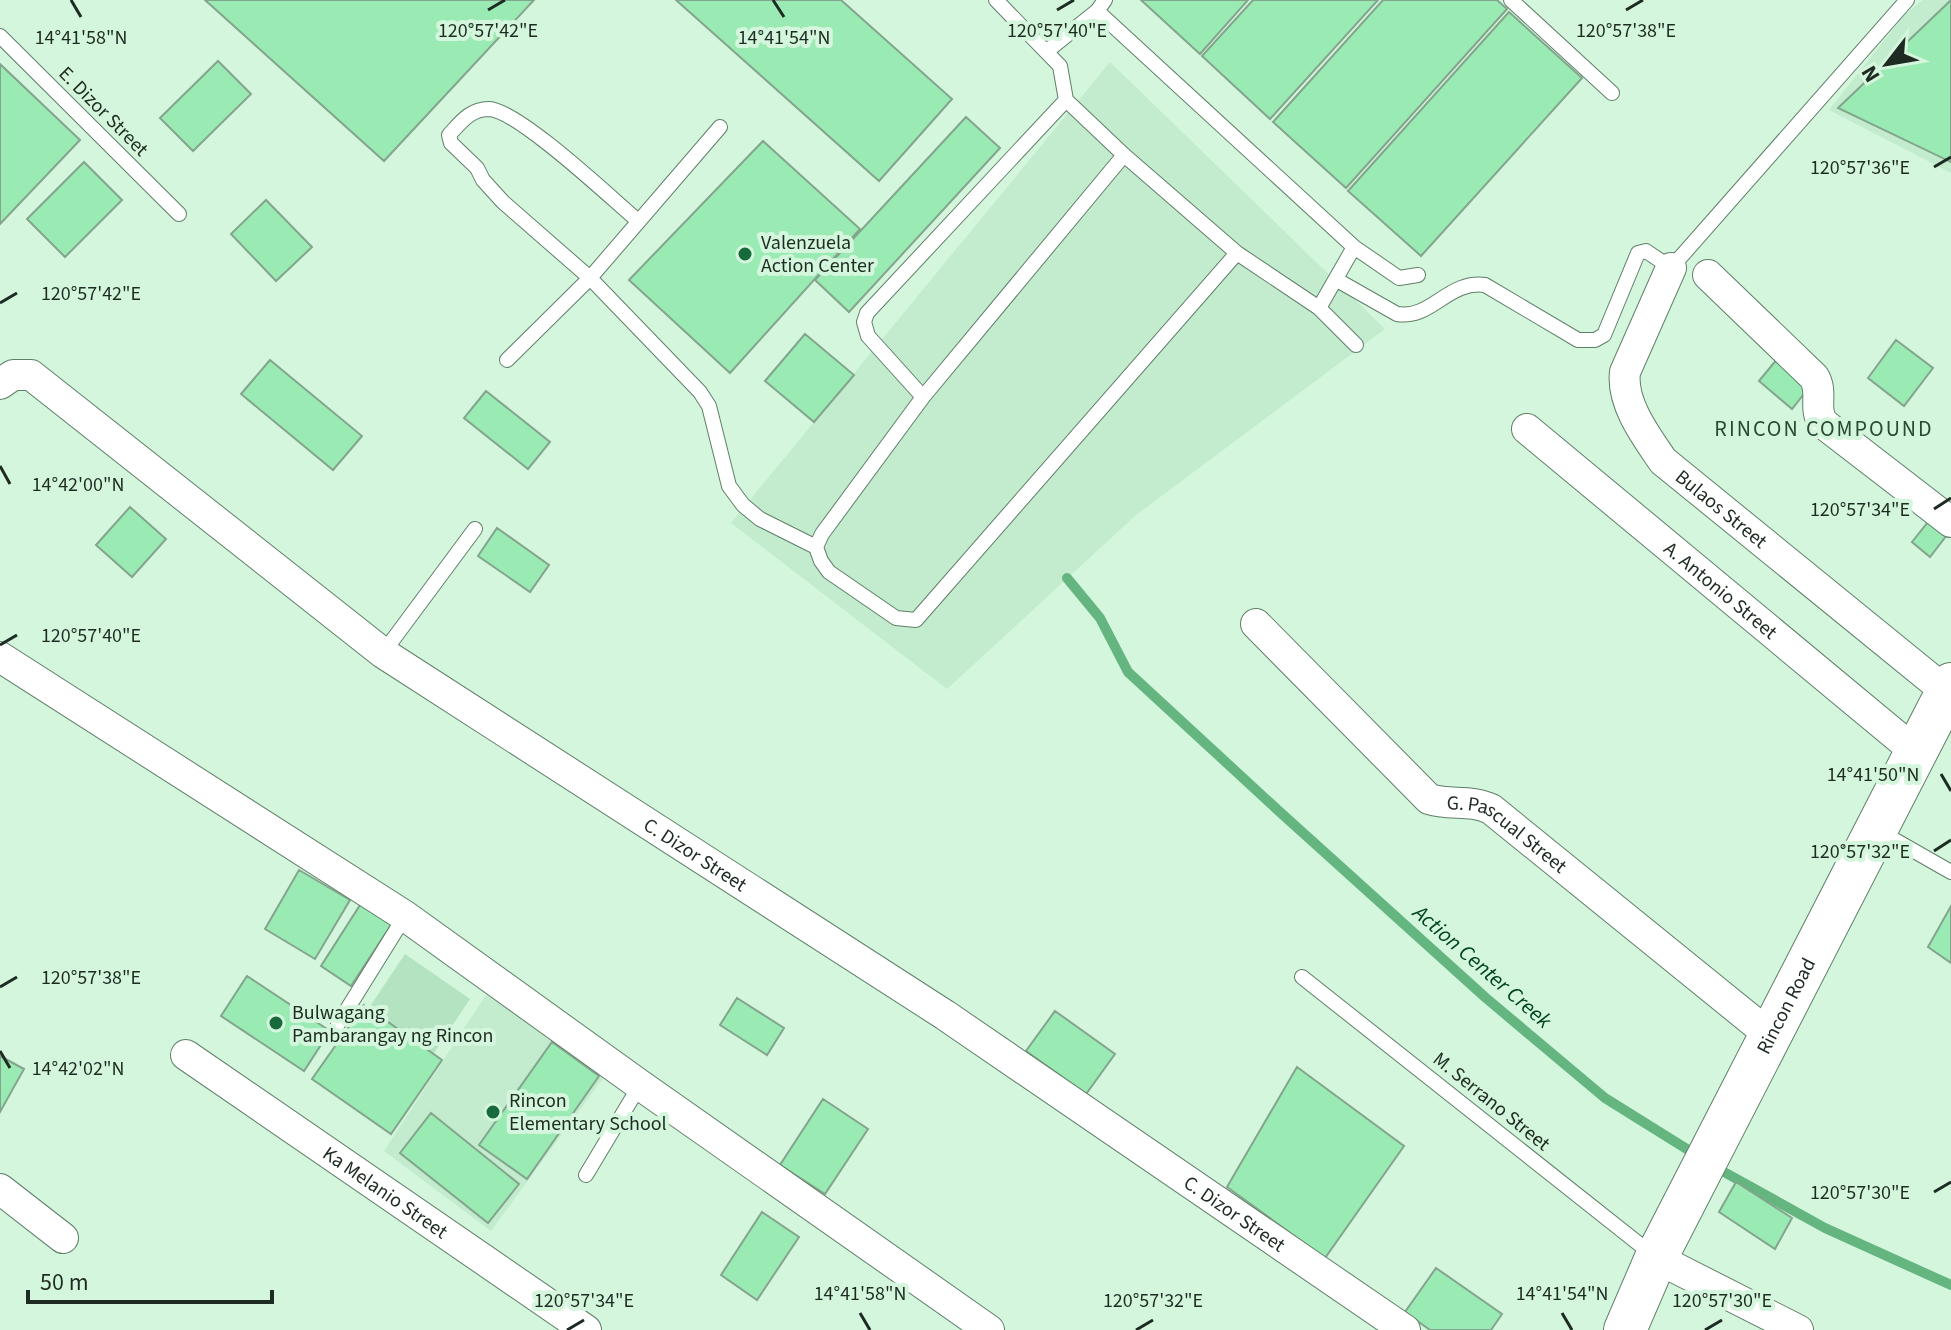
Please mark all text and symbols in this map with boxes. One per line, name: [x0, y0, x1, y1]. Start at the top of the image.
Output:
text: 120°57'42"E: [438, 17, 538, 45]
text: 120°57'40"E: [1007, 17, 1107, 45]
text: 120°57'38"E: [1576, 17, 1676, 45]
text: 14°41'58"N: [35, 24, 127, 52]
text: 14°41'54"N: [738, 24, 830, 52]
north arrow: [1847, 24, 1927, 104]
text: N: [1853, 59, 1888, 88]
street label: E. Dizor Street: [52, 60, 155, 163]
text: 120°57'36"E: [1810, 154, 1910, 182]
place label: Valenzuela Action Center: [761, 229, 874, 280]
marker: Valenzuela Action Center: [736, 245, 754, 263]
text: 120°57'42"E: [41, 280, 141, 308]
district label: RINCON COMPOUND: [1714, 413, 1934, 445]
street label: Bulaos Street: [1669, 463, 1773, 555]
text: 14°42'00"N: [32, 471, 124, 499]
text: 120°57'34"E: [1810, 496, 1910, 524]
street label: A. Antonio Street: [1657, 535, 1783, 646]
text: 120°57'40"E: [41, 622, 141, 650]
text: 14°41'50"N: [1827, 761, 1919, 789]
street label: G. Pascual Street: [1446, 789, 1573, 880]
street label: C. Dizor Street: [638, 811, 752, 899]
text: 120°57'32"E: [1810, 838, 1910, 866]
water label: Action Center Creek: [1404, 896, 1559, 1037]
street label: Rincon Road: [1750, 953, 1823, 1059]
text: 120°57'38"E: [41, 964, 141, 992]
place label: Bulwagang Pambarangay ng Rincon: [292, 999, 493, 1050]
marker: Bulwagang Pambarangay ng Rincon: [267, 1014, 285, 1032]
street label: M. Serrano Street: [1427, 1046, 1556, 1158]
text: 14°42'02"N: [32, 1055, 124, 1083]
place label: Rincon Elementary School: [509, 1087, 667, 1138]
marker: Rincon Elementary School: [484, 1103, 502, 1121]
street label: Ka Melanio Street: [317, 1140, 453, 1246]
street label: C. Dizor Street: [1178, 1169, 1291, 1259]
text: 120°57'30"E: [1810, 1179, 1910, 1207]
scale bar: [28, 1254, 272, 1304]
text: 50 m: [40, 1265, 89, 1300]
text: 14°41'58"N: [814, 1280, 906, 1308]
text: 14°41'54"N: [1516, 1280, 1608, 1308]
text: 120°57'34"E: [534, 1287, 634, 1315]
text: 120°57'32"E: [1103, 1287, 1203, 1315]
text: 120°57'30"E: [1672, 1287, 1772, 1315]

